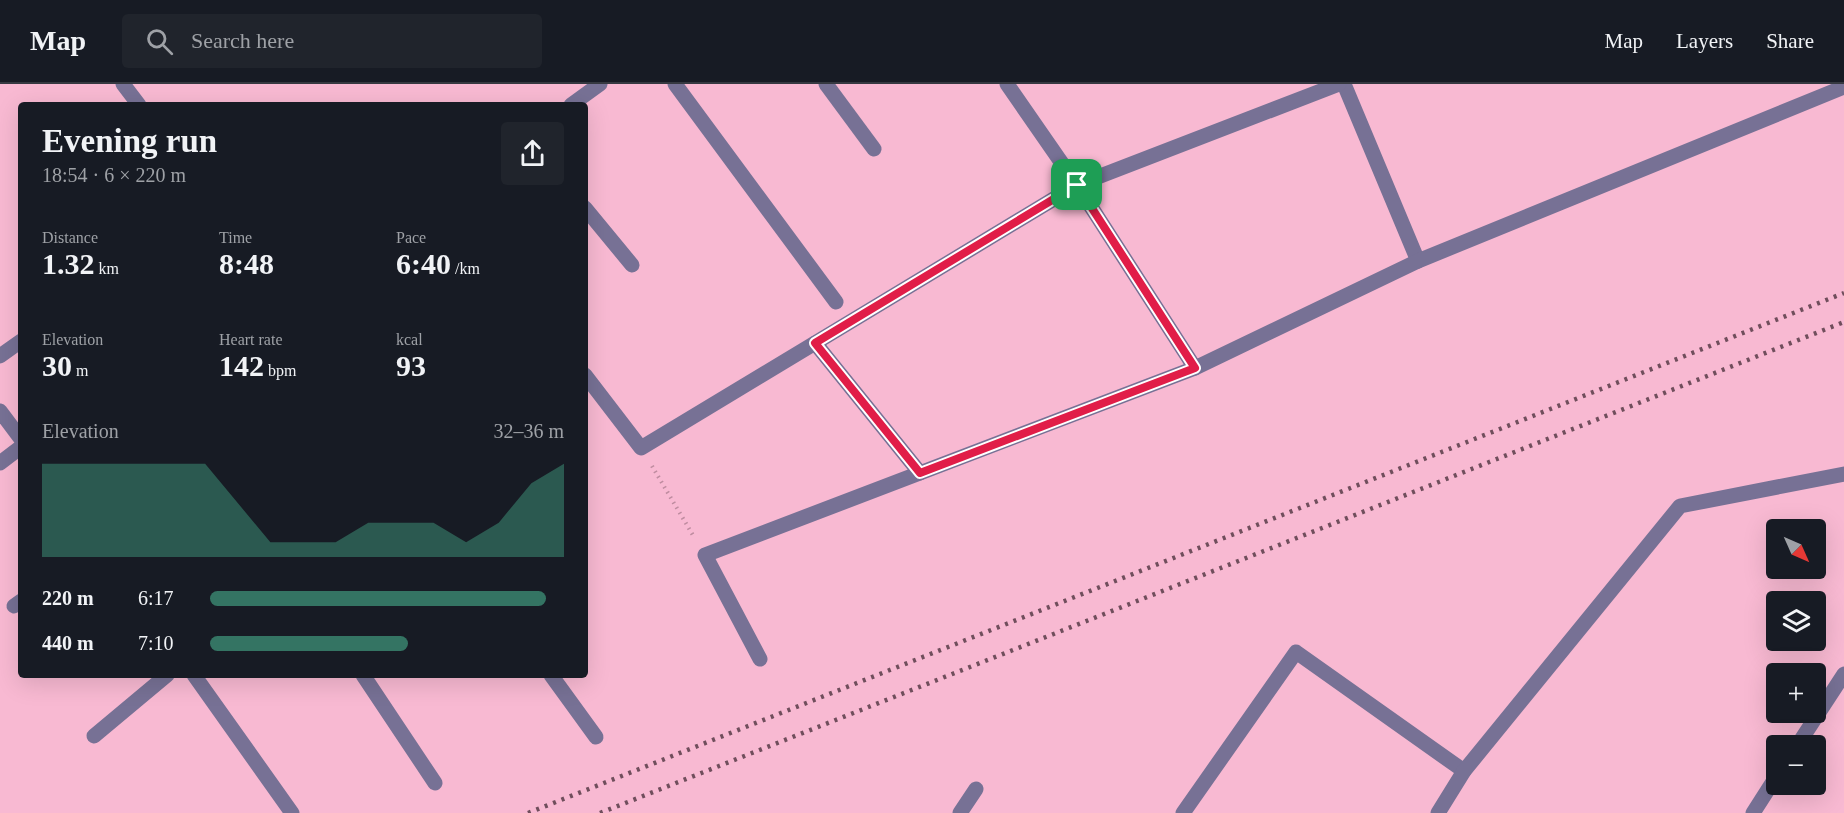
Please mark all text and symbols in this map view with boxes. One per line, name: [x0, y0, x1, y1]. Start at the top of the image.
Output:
search box: [122, 14, 542, 68]
text: Map: [30, 25, 86, 56]
icon: search: [143, 25, 176, 58]
text: Search here: [191, 28, 294, 53]
text: Map: [1605, 29, 1643, 53]
text: Layers: [1676, 29, 1733, 53]
text: Share: [1766, 29, 1814, 53]
button: share: [501, 122, 564, 185]
text: Evening run: [42, 123, 217, 159]
pin: [1051, 159, 1102, 210]
text: 18:54 · 6 × 220 m: [42, 164, 186, 186]
icon: arrive: [1060, 168, 1093, 201]
text: Distance: [42, 229, 98, 246]
text: Time: [219, 229, 252, 246]
text: Pace: [396, 229, 426, 246]
text: 1.32: [42, 247, 95, 280]
text: 8:48: [219, 247, 274, 280]
text: 6:40: [396, 247, 451, 280]
text: km: [95, 260, 119, 277]
text: /km: [451, 260, 480, 277]
text: Elevation: [42, 331, 103, 348]
text: Heart rate: [219, 331, 283, 348]
text: kcal: [396, 331, 423, 348]
text: 30: [42, 349, 72, 382]
text: 142: [219, 349, 264, 382]
text: 93: [396, 349, 426, 382]
text: m: [72, 362, 88, 379]
text: bpm: [264, 362, 296, 379]
text: Elevation: [42, 420, 119, 442]
text: 32–36 m: [493, 420, 564, 442]
north arrow: [1766, 519, 1826, 579]
map controls: [1766, 519, 1826, 795]
text: 220 m: [42, 587, 94, 609]
text: 6:17: [138, 587, 174, 609]
button: layers: [1766, 591, 1826, 651]
text: 440 m: [42, 632, 94, 654]
text: 7:10: [138, 632, 174, 654]
button: +: [1766, 663, 1826, 723]
button: −: [1766, 735, 1826, 795]

